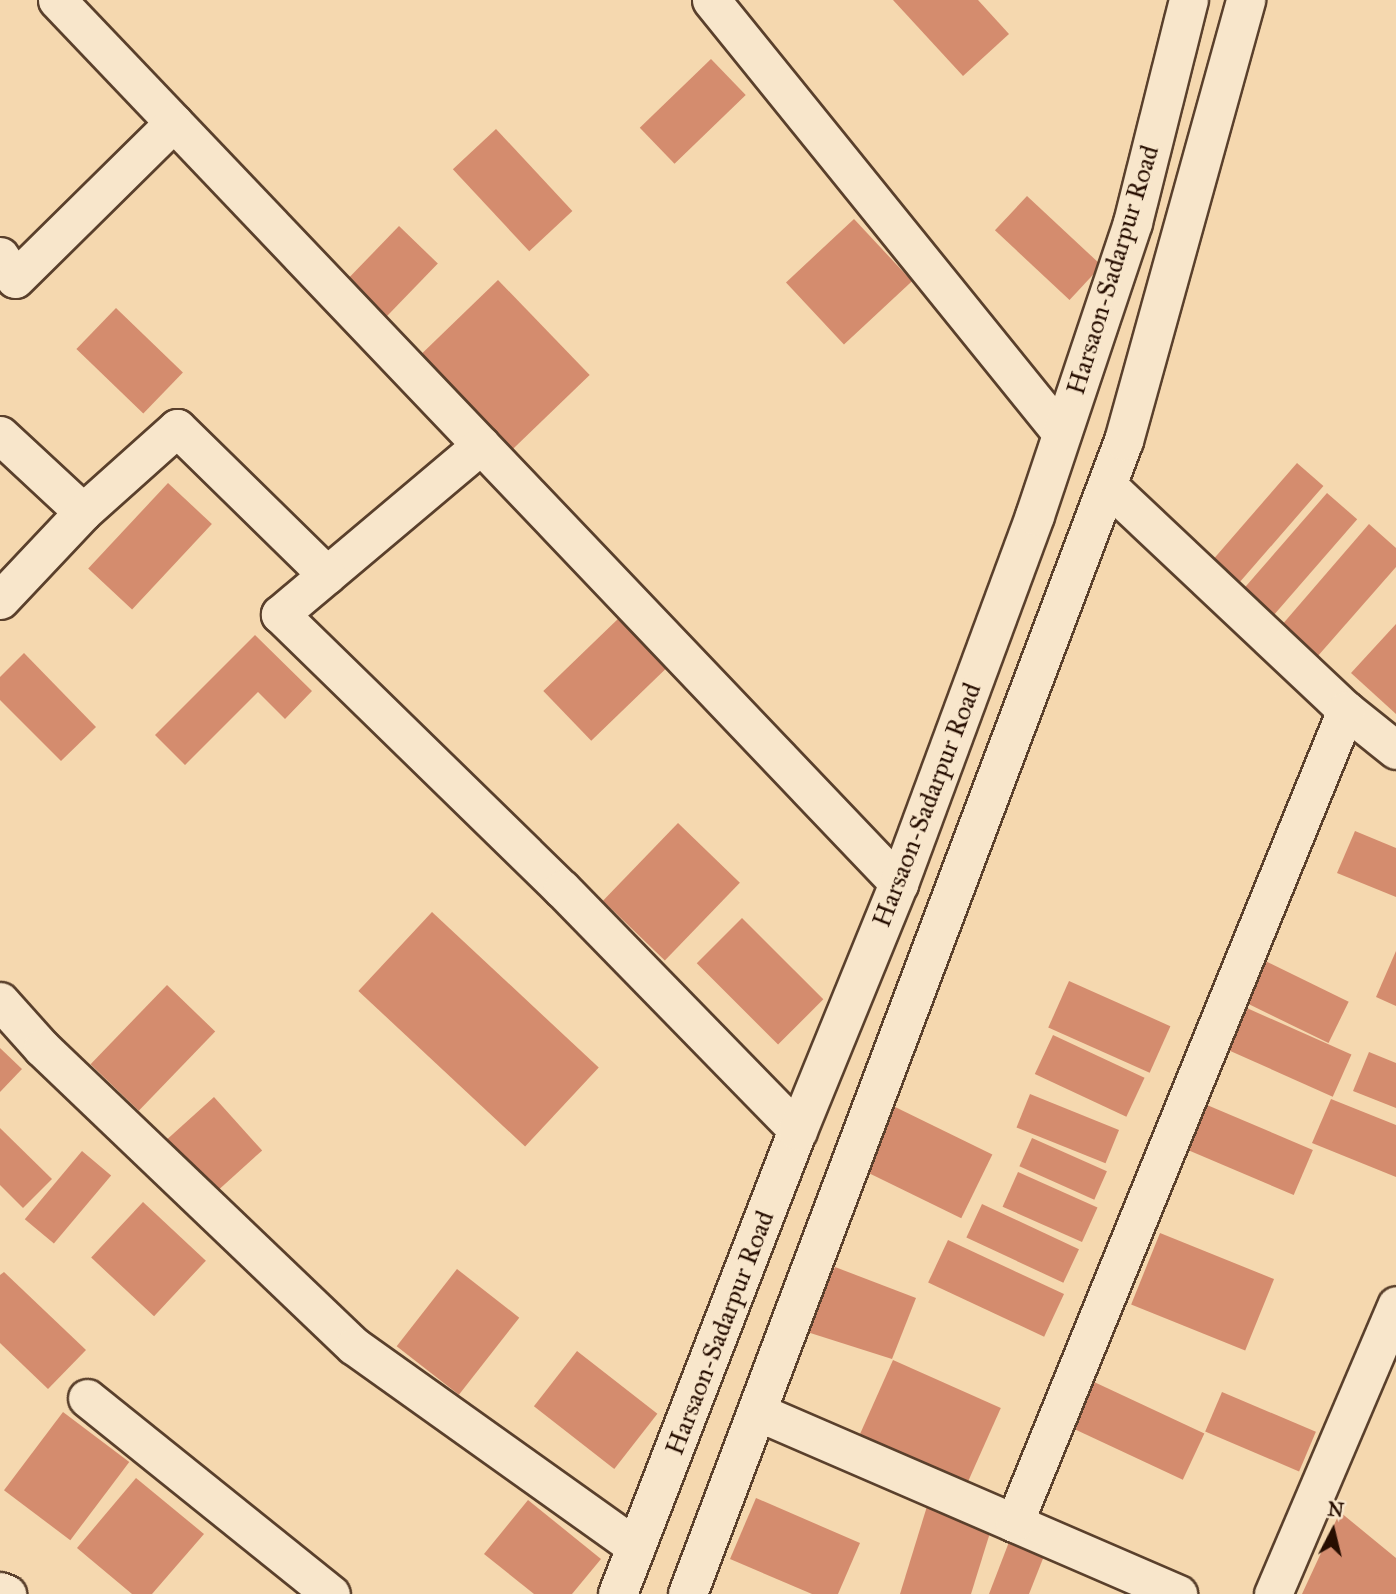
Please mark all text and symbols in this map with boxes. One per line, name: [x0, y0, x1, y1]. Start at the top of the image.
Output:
street label: Harsaon-Sadarpur Road: [1060, 142, 1166, 398]
street label: Harsaon-Sadarpur Road: [866, 678, 988, 932]
street label: Harsaon-Sadarpur Road: [659, 1206, 781, 1460]
north arrow: [1298, 1496, 1368, 1566]
text: N: [1326, 1497, 1345, 1522]

